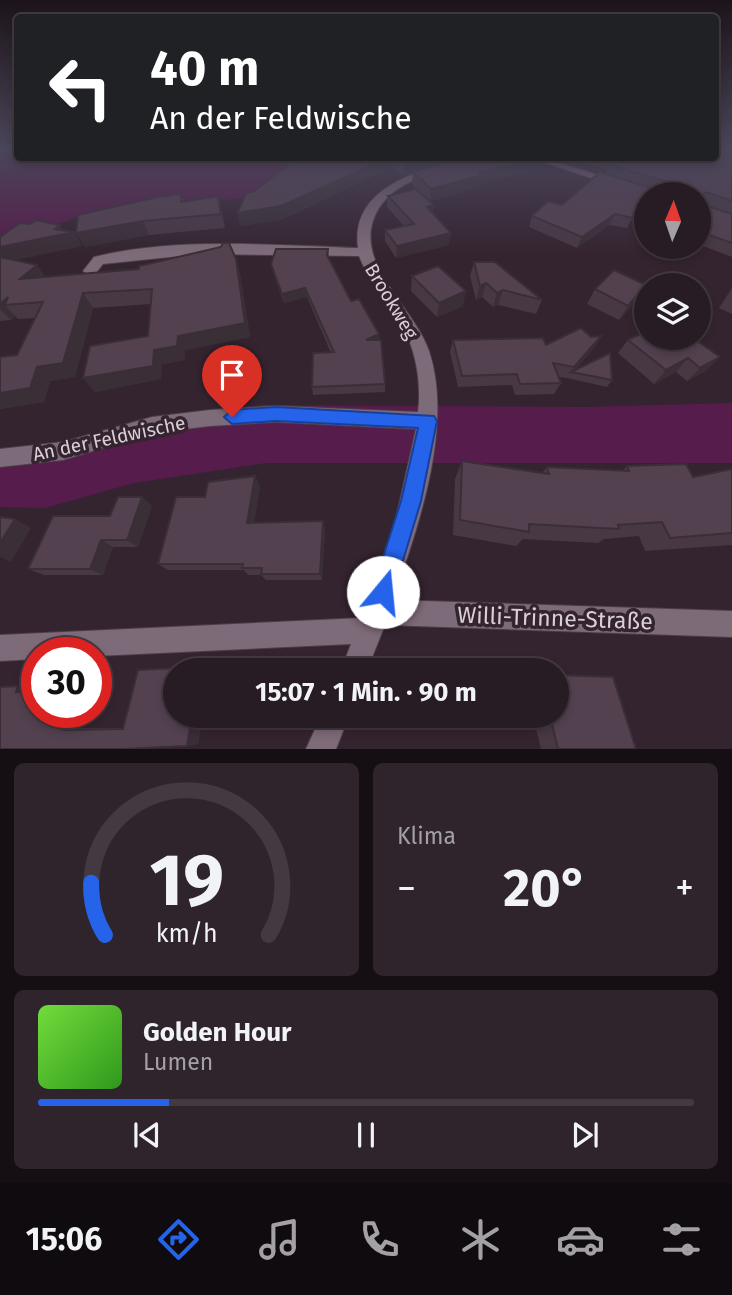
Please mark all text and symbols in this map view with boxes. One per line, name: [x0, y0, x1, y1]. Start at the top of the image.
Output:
text: 40 m: [150, 39, 259, 98]
icon: left: [35, 42, 126, 133]
text: An der Feldwische: [150, 99, 412, 137]
north arrow: [634, 182, 710, 259]
map controls: [634, 182, 711, 350]
street label: Brookweg: [360, 259, 423, 343]
button: layers: [634, 273, 711, 350]
pin: [202, 345, 262, 417]
icon: arrive: [213, 356, 251, 394]
street label: An der Feldwische: [31, 411, 188, 466]
position arrow: [346, 555, 420, 629]
street label: Willi-Trinne-Straße: [457, 601, 653, 635]
speed limit sign: 30: [21, 637, 112, 728]
text: 15:07 · 1 Min. · 90 m: [255, 677, 477, 708]
text: Klima: [397, 822, 456, 850]
text: 19: [149, 838, 224, 925]
text: 20°: [503, 857, 588, 920]
text: −: [397, 865, 416, 911]
text: +: [675, 865, 694, 911]
text: km/h: [156, 919, 217, 949]
text: Golden Hour: [143, 1017, 291, 1048]
text: Lumen: [143, 1048, 213, 1076]
icon: previous: [128, 1116, 166, 1154]
icon: pause: [347, 1116, 385, 1154]
icon: next: [566, 1116, 604, 1154]
icon: directions: [154, 1215, 203, 1264]
icon: music: [255, 1215, 304, 1264]
icon: phone: [355, 1215, 404, 1264]
icon: climate: [456, 1215, 505, 1264]
icon: car: [556, 1215, 605, 1264]
icon: filters: [657, 1215, 706, 1264]
text: 15:06: [26, 1220, 102, 1258]

